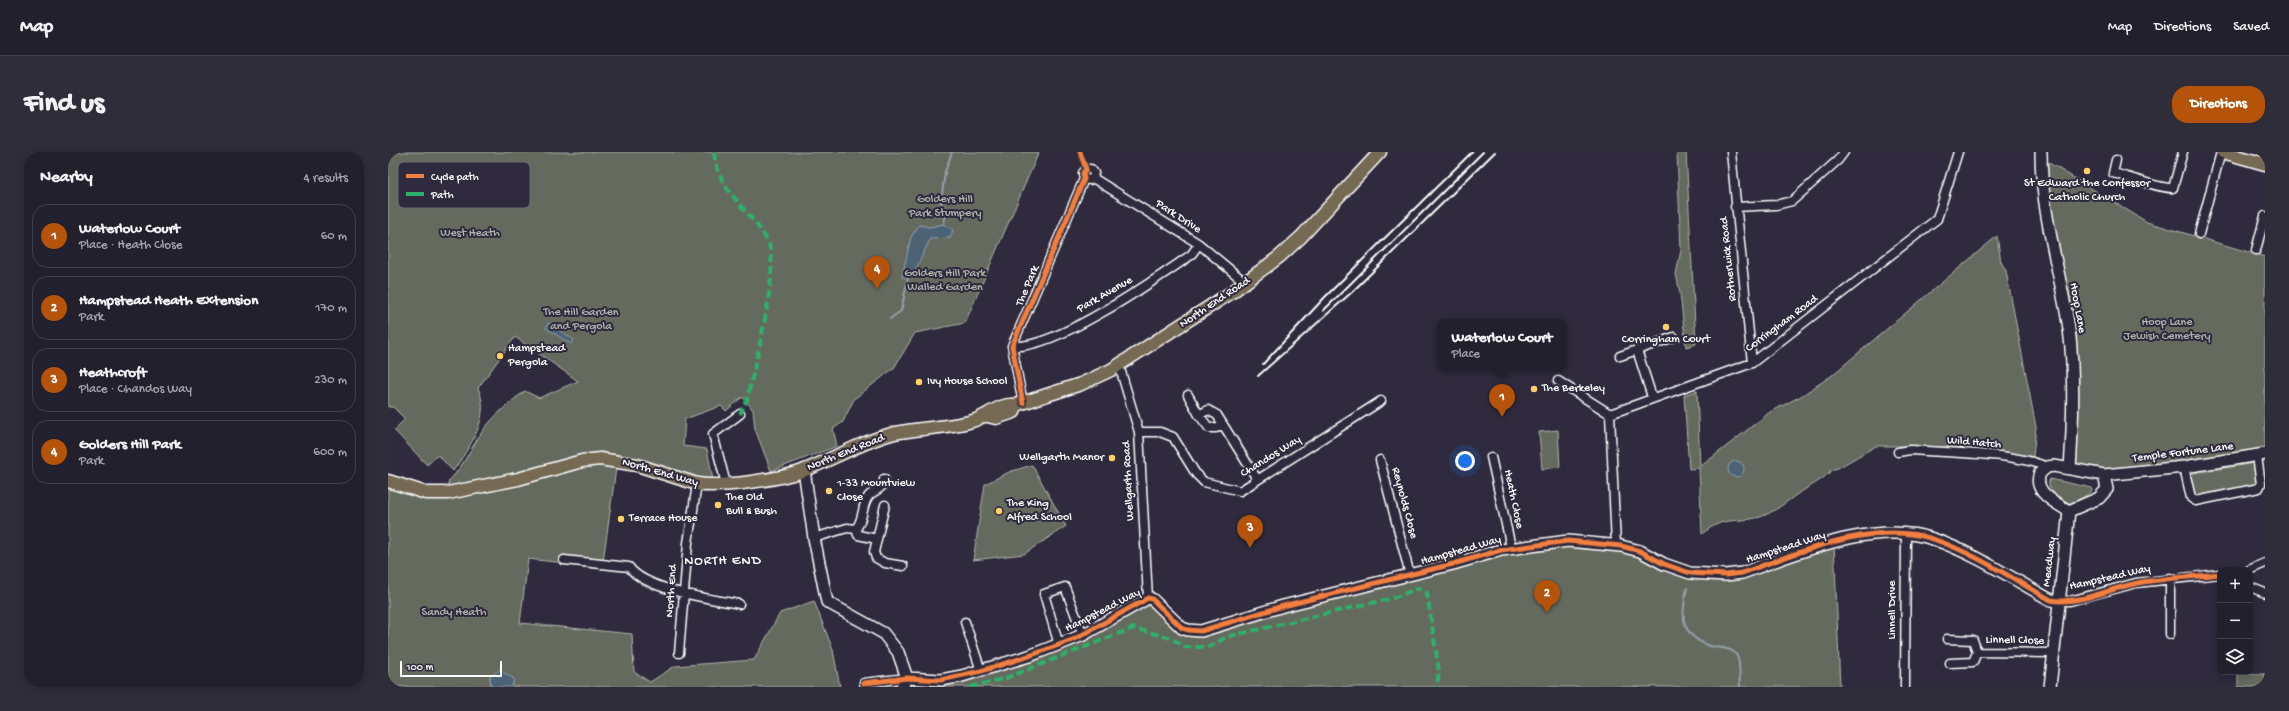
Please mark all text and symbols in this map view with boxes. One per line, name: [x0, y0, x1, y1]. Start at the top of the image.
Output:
text: Map: [20, 16, 53, 39]
text: Map: [2108, 19, 2132, 36]
text: Directions: [2154, 19, 2211, 36]
text: Saved: [2233, 19, 2269, 36]
button: Directions: [2172, 86, 2265, 123]
text: Find us: [24, 88, 104, 121]
legend: [398, 162, 530, 208]
marker: St Edward the Confessor Catholic Church: [2082, 166, 2092, 176]
text: Nearby: [40, 168, 93, 188]
text: 4 results: [304, 171, 348, 186]
text: Cycle path: [431, 172, 479, 184]
place label: St Edward the Confessor Catholic Church: [2024, 177, 2152, 205]
text: Path: [430, 190, 454, 202]
park label: Golders Hill Park Stumpery: [908, 193, 981, 221]
street label: Park Drive: [1152, 196, 1204, 237]
street label: Rotherwick Road: [1718, 215, 1740, 302]
text: Waterlow Court: [79, 220, 180, 238]
park label: West Heath: [440, 227, 500, 241]
text: 1: [51, 229, 57, 244]
text: 60 m: [321, 229, 347, 244]
text: Place · Heath Close: [79, 238, 183, 253]
pin: 4: [864, 256, 890, 289]
street label: The Park: [1013, 262, 1043, 309]
park label: Golders Hill Park Walled Garden: [904, 267, 987, 295]
street label: Park Avenue: [1074, 273, 1136, 317]
street label: North End Road: [1177, 274, 1254, 332]
street label: Hoop Lane: [2066, 282, 2088, 335]
text: Hampstead Heath Extension: [79, 292, 258, 310]
street label: Corringham Road: [1743, 292, 1822, 356]
text: 2: [51, 301, 57, 316]
text: 170 m: [315, 301, 347, 316]
park label: The Hill Garden and Pergola: [542, 306, 619, 334]
text: Park: [79, 310, 104, 325]
park label: Hoop Lane Jewish Cemetery: [2124, 316, 2211, 344]
popup: [1437, 319, 1567, 371]
marker: Corringham Court: [1661, 322, 1671, 332]
text: Waterlow Court: [1452, 329, 1552, 347]
place label: Corringham Court: [1622, 333, 1711, 347]
place label: Hampstead Pergola: [507, 342, 566, 370]
text: Place: [1452, 347, 1480, 362]
marker: Hampstead Pergola: [495, 351, 505, 361]
text: Heathcroft: [79, 364, 147, 382]
text: 3: [51, 373, 57, 388]
text: 230 m: [314, 373, 347, 388]
place label: Ivy House School: [927, 375, 1008, 389]
marker: Ivy House School: [914, 377, 924, 387]
text: Place · Chandos Way: [79, 382, 192, 397]
place label: The Berkeley: [1541, 382, 1605, 396]
pin: 1: [1489, 384, 1515, 417]
marker: The Berkeley: [1529, 384, 1539, 394]
street label: North End Road: [805, 431, 887, 475]
street label: Chandos Way: [1238, 433, 1304, 481]
street label: Wild Hatch: [1946, 434, 2002, 452]
text: Golders Hill Park: [79, 436, 181, 454]
street label: Wellgarth Road: [1120, 440, 1138, 521]
street label: Temple Fortune Lane: [2131, 440, 2235, 466]
text: 4: [51, 445, 57, 460]
text: 600 m: [313, 445, 347, 460]
place label: Wellgarth Manor: [1019, 451, 1106, 465]
your location: [1455, 451, 1475, 471]
marker: Wellgarth Manor: [1107, 453, 1117, 463]
text: Park: [79, 454, 104, 469]
street label: North End Way: [620, 455, 700, 491]
street label: Reynolds Close: [1388, 466, 1420, 541]
street label: Heath Close: [1500, 468, 1526, 531]
place label: 1-33 Mountview Close: [836, 477, 916, 505]
marker: 1-33 Mountview Close: [824, 486, 834, 496]
place label: The Old Bull & Bush: [725, 491, 777, 519]
place label: The King Alfred School: [1006, 497, 1072, 525]
marker: The Old Bull & Bush: [713, 500, 723, 510]
marker: The King Alfred School: [994, 506, 1004, 516]
place label: Terrace House: [628, 512, 698, 526]
marker: Terrace House: [616, 514, 626, 524]
pin: 3: [1237, 515, 1263, 548]
street label: Hampstead Way: [1744, 529, 1828, 567]
street label: Hampstead Way: [1419, 533, 1503, 569]
street label: Meadway: [2040, 536, 2060, 588]
district label: NORTH END: [684, 553, 762, 570]
street label: Hampstead Way: [2068, 562, 2152, 594]
street label: North End: [663, 563, 681, 618]
map controls: [2217, 567, 2253, 675]
button: +: [2217, 567, 2253, 603]
pin: 2: [1534, 580, 1560, 613]
street label: Linnell Drive: [1886, 580, 1900, 639]
street label: Hampstead Way: [1063, 586, 1143, 636]
button: −: [2217, 603, 2253, 639]
park label: Sandy Heath: [422, 606, 487, 620]
street label: Linnell Close: [1986, 633, 2045, 649]
button: layers: [2217, 639, 2253, 675]
scale bar: [400, 659, 502, 678]
text: 100 m: [406, 662, 433, 674]

